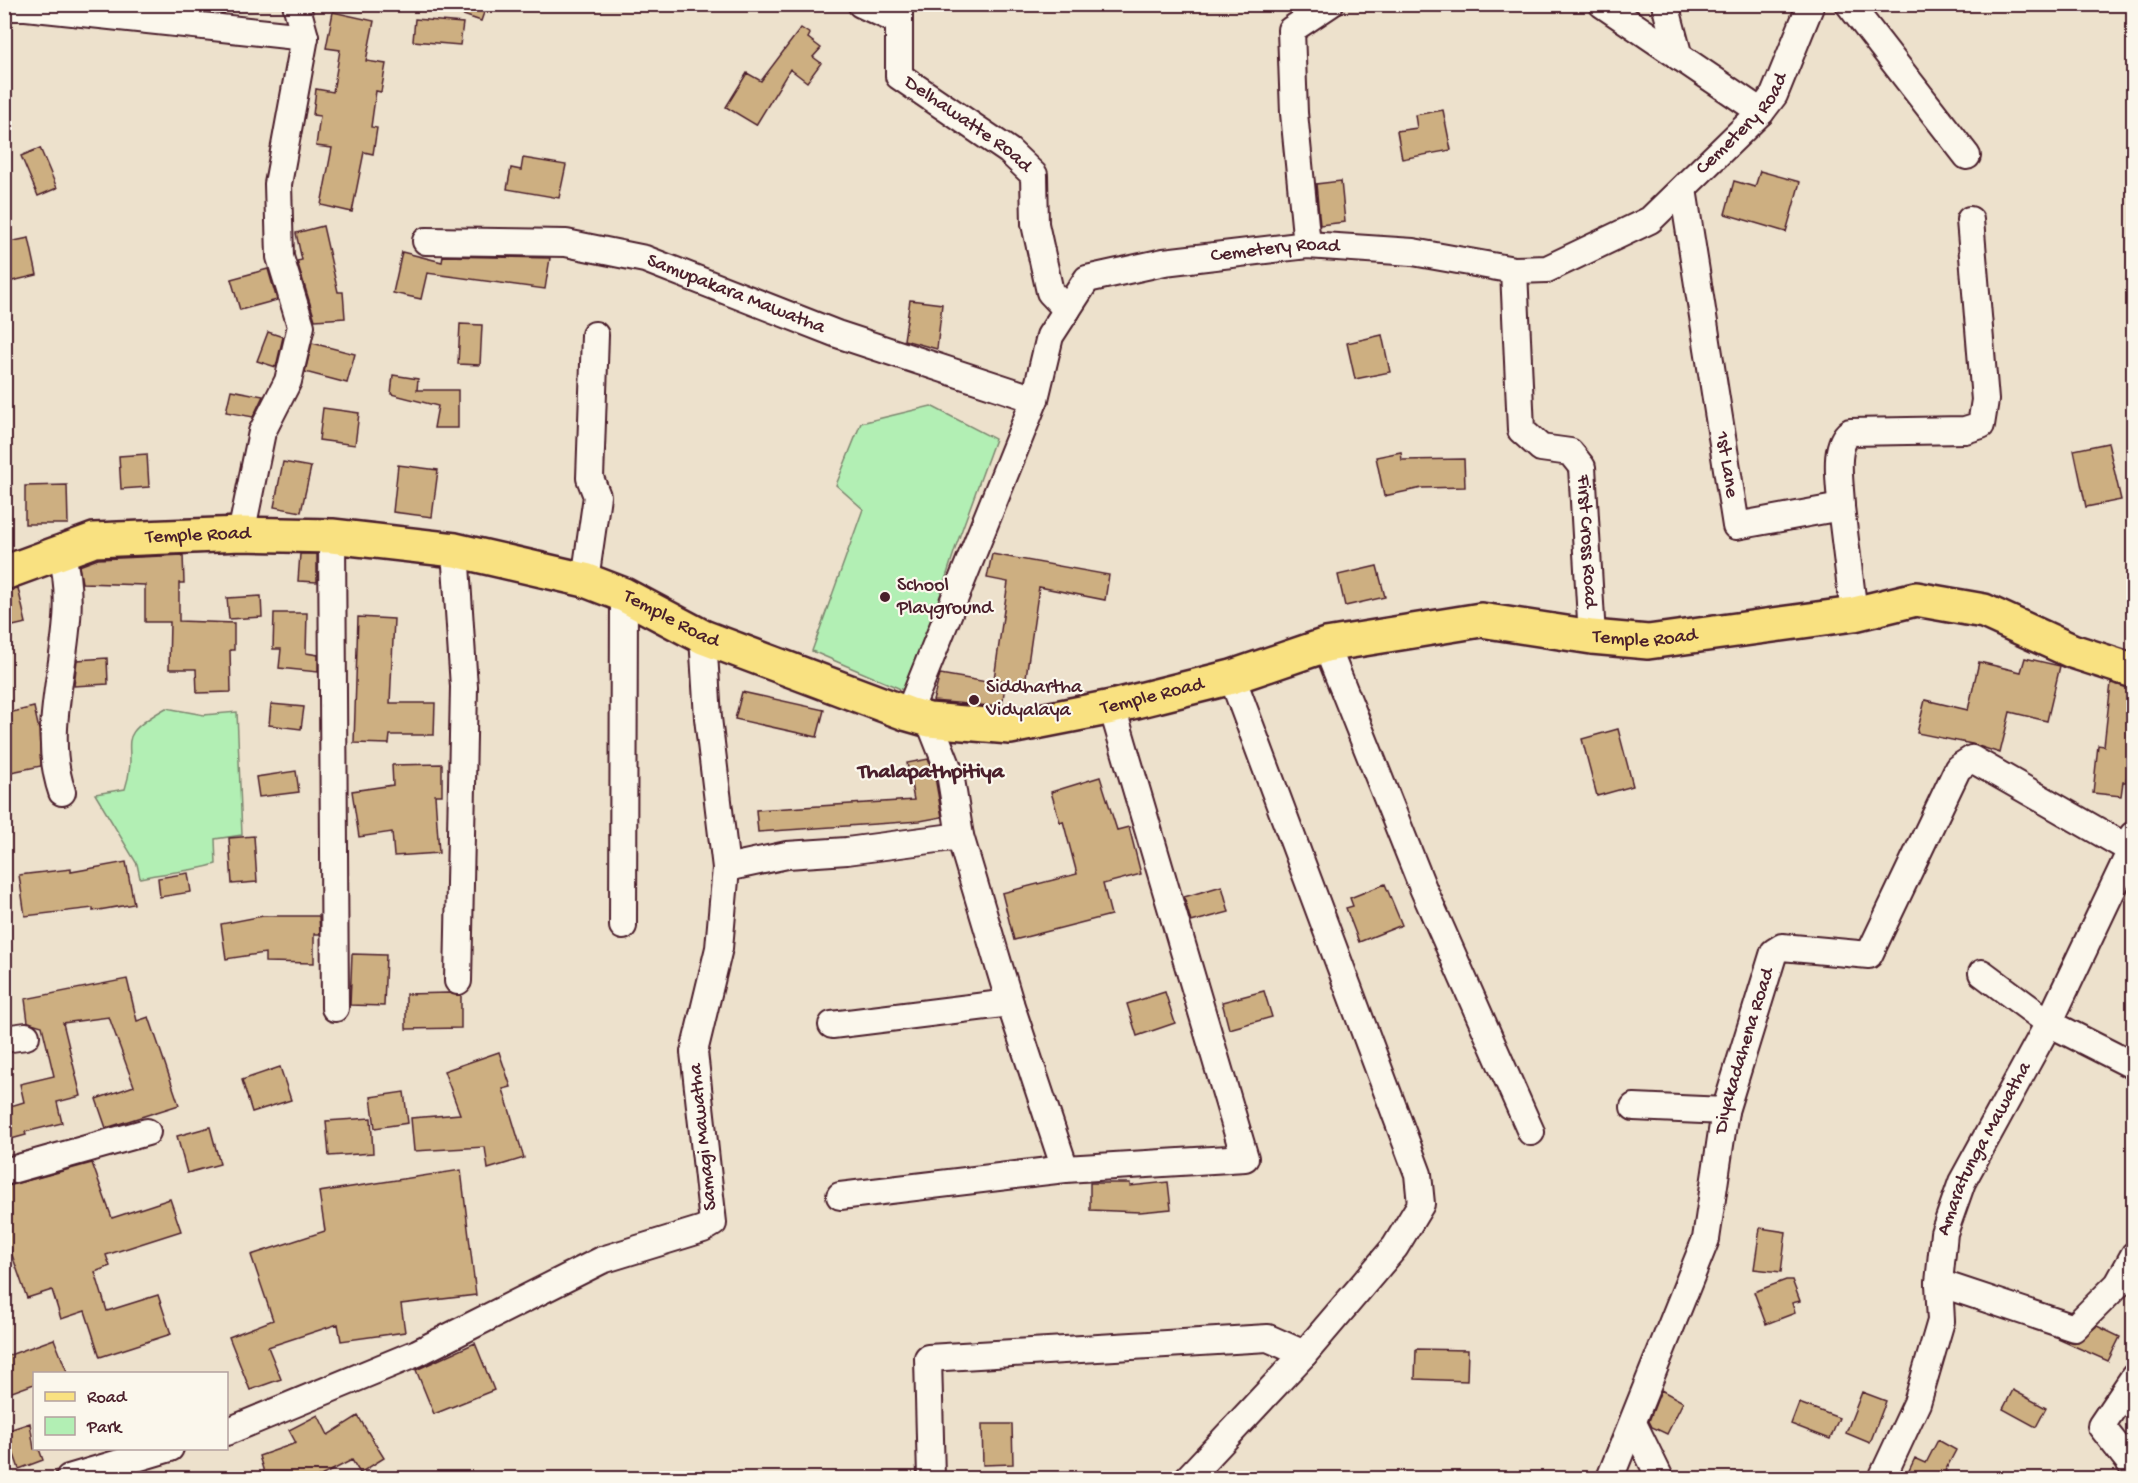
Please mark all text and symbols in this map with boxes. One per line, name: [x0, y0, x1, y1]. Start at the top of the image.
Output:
street label: Cemetery Road: [1691, 68, 1794, 180]
street label: Delhawatte Road: [898, 70, 1038, 179]
street label: Cemetery Road: [1209, 233, 1343, 268]
street label: Samupakara Mawatha: [643, 249, 829, 340]
street label: 1st Lane: [1710, 429, 1743, 500]
street label: First Cross Road: [1571, 473, 1602, 611]
street label: Temple Road: [144, 522, 253, 549]
place label: School Playground: [896, 575, 995, 621]
street label: Temple Road: [618, 585, 724, 654]
marker: School Playground: [878, 590, 892, 604]
street label: Temple Road: [1591, 624, 1701, 654]
street label: Temple Road: [1098, 672, 1208, 721]
place label: Siddhartha Vidyalaya: [985, 677, 1083, 723]
marker: Siddhartha Vidyalaya: [967, 693, 981, 707]
district label: Thalapathpitiya: [856, 760, 1006, 786]
street label: Diyakadahena Road: [1710, 963, 1780, 1137]
street label: Amaratunga Mawatha: [1932, 1057, 2037, 1239]
street label: Samagi Mawatha: [685, 1061, 723, 1212]
legend: [33, 1372, 228, 1450]
text: Road: [87, 1388, 128, 1409]
text: Park: [86, 1418, 123, 1439]

